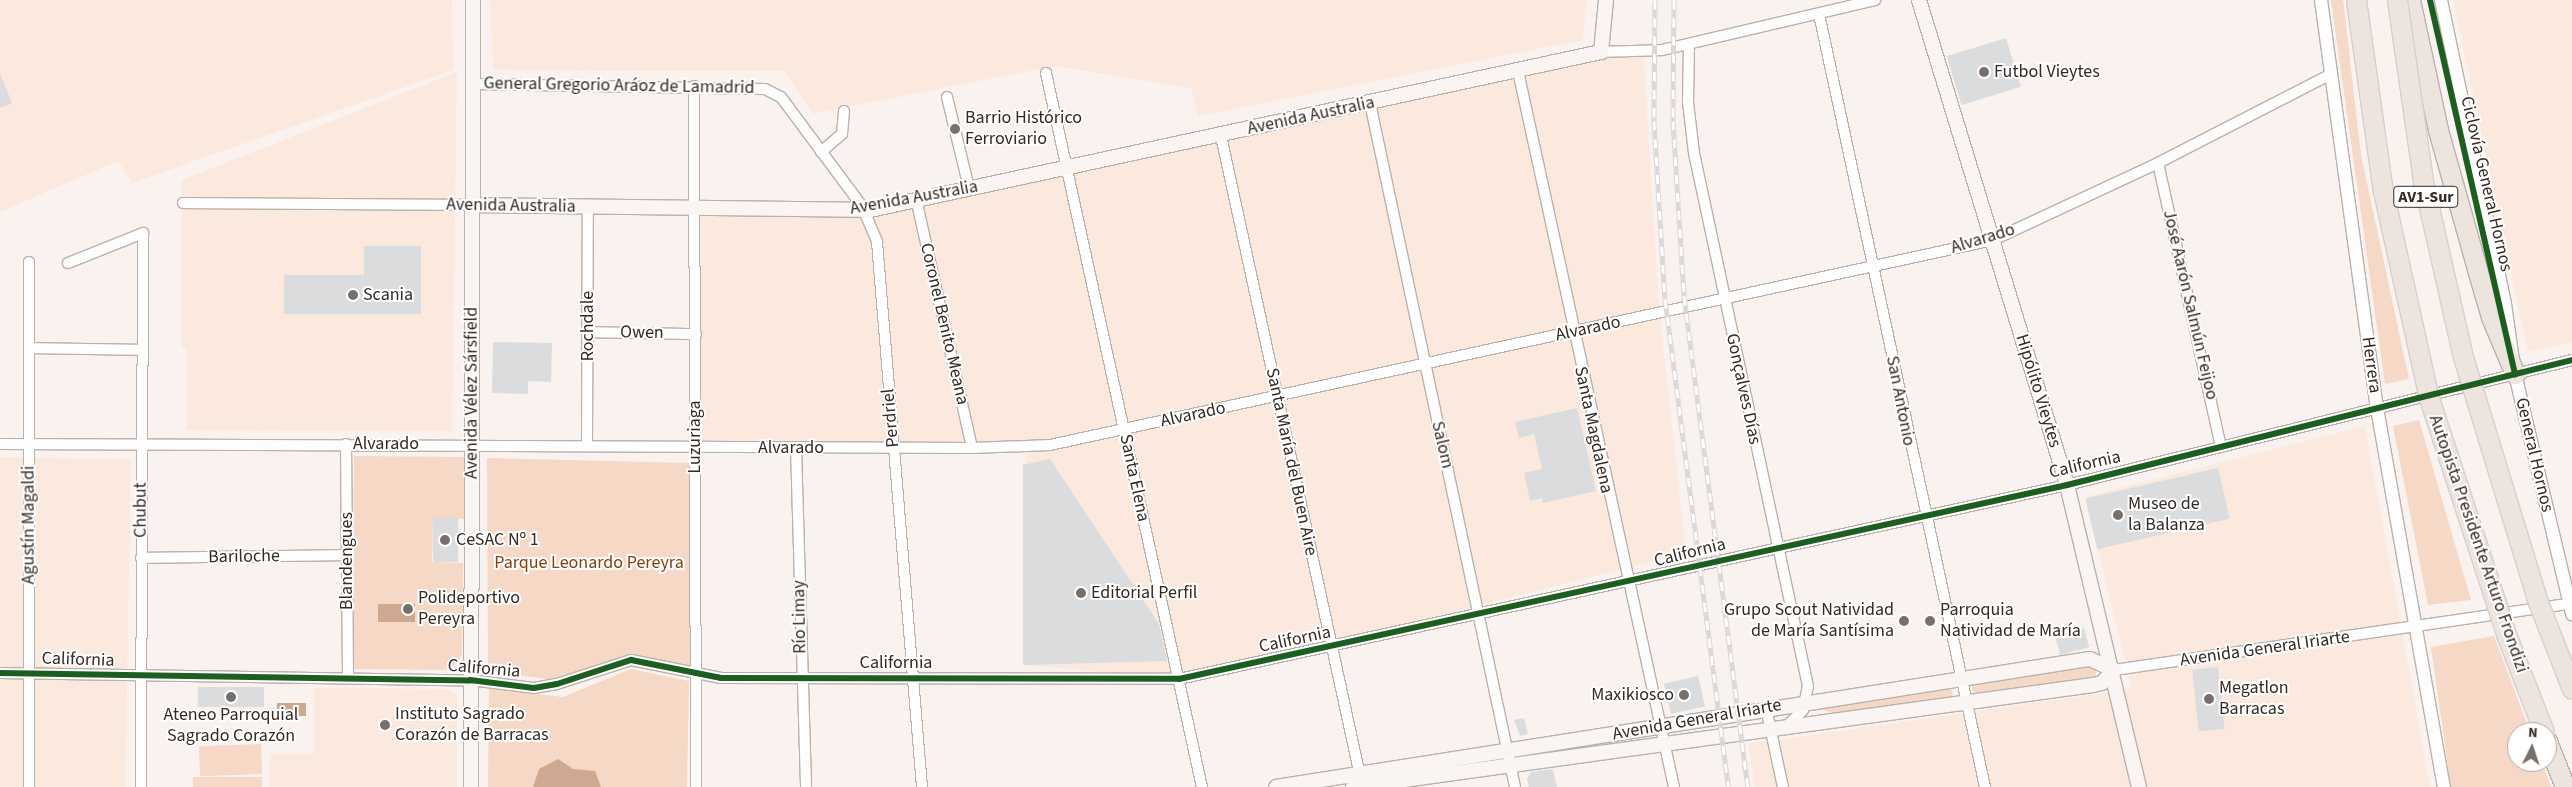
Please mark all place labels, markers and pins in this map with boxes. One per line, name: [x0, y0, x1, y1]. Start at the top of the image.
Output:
place label: Futbol Vieytes: [1994, 61, 2100, 83]
marker: Futbol Vieytes: [1978, 66, 1990, 78]
place label: Barrio Histórico Ferroviario: [965, 108, 1082, 150]
marker: Barrio Histórico Ferroviario: [949, 123, 961, 135]
place label: Scania: [363, 284, 413, 306]
marker: Scania: [347, 289, 359, 301]
place label: Museo de la Balanza: [2128, 494, 2205, 536]
marker: Museo de la Balanza: [2112, 509, 2124, 521]
place label: CeSAC Nº 1: [456, 529, 539, 551]
marker: CeSAC Nº 1: [438, 533, 452, 547]
place label: Editorial Perfil: [1091, 582, 1197, 604]
marker: Editorial Perfil: [1075, 587, 1087, 599]
place label: Polideportivo Pereyra: [418, 588, 520, 630]
place label: Grupo Scout Natividad de María Santísima: [1724, 600, 1894, 642]
place label: Parroquia Natividad de María: [1940, 600, 2081, 642]
marker: Polideportivo Pereyra: [402, 603, 414, 615]
marker: Grupo Scout Natividad de María Santísima: [1898, 615, 1910, 627]
marker: Parroquia Natividad de María: [1924, 615, 1936, 627]
place label: Megatlon Barracas: [2219, 678, 2289, 721]
place label: Maxikiosco: [1591, 684, 1674, 706]
marker: Maxikiosco: [1678, 689, 1690, 701]
marker: Ateneo Parroquial Sagrado Corazón: [225, 691, 237, 703]
marker: Megatlon Barracas: [2203, 693, 2215, 705]
place label: Instituto Sagrado Corazón de Barracas: [395, 704, 549, 746]
place label: Ateneo Parroquial Sagrado Corazón: [164, 705, 298, 748]
marker: Instituto Sagrado Corazón de Barracas: [379, 719, 391, 731]

